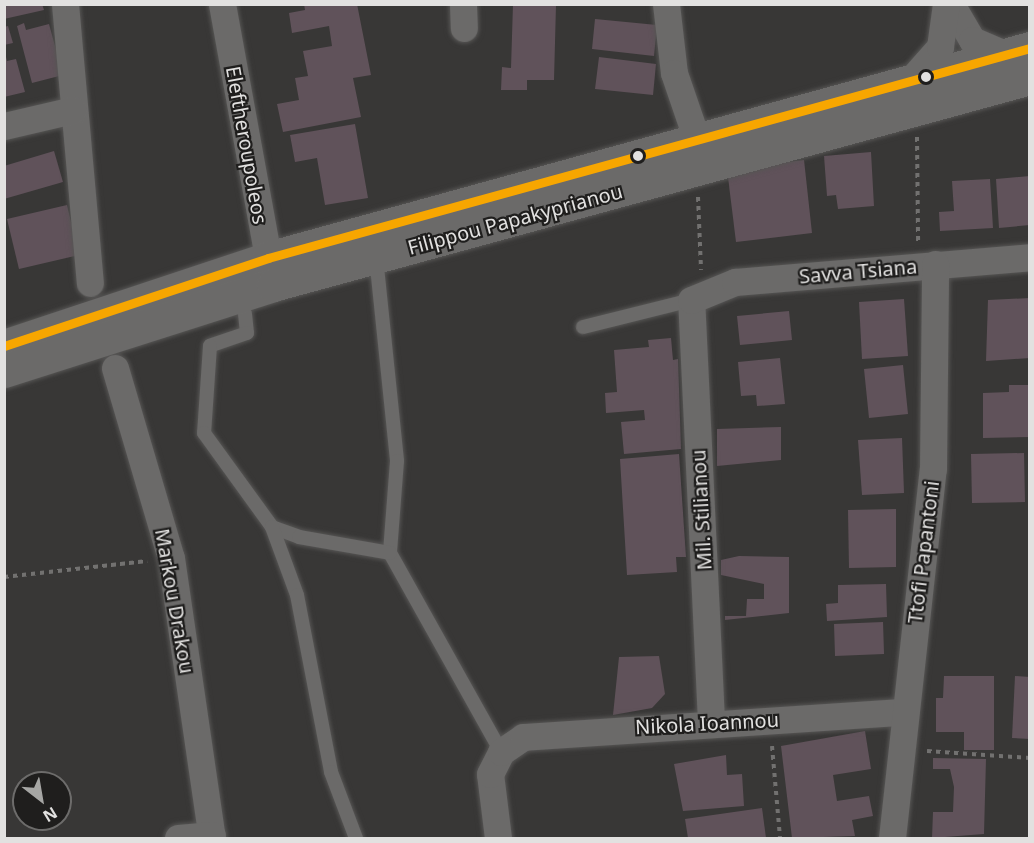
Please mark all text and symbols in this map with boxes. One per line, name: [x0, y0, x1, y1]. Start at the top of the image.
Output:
street label: Eleftheroupoleos: [221, 64, 273, 226]
unlabelled marker: [920, 71, 932, 83]
unlabelled marker: [632, 150, 644, 162]
street label: Filippou Papakyprianou: [405, 179, 625, 259]
street label: Savva Tsiana: [798, 254, 918, 288]
street label: Mil. Stilianou: [686, 449, 716, 571]
street label: Ttofi Papantoni: [902, 479, 944, 625]
street label: Markou Drakou: [150, 527, 200, 675]
street label: Nikola Ioannou: [634, 707, 780, 739]
north arrow: [12, 771, 72, 831]
text: N: [39, 802, 61, 827]

